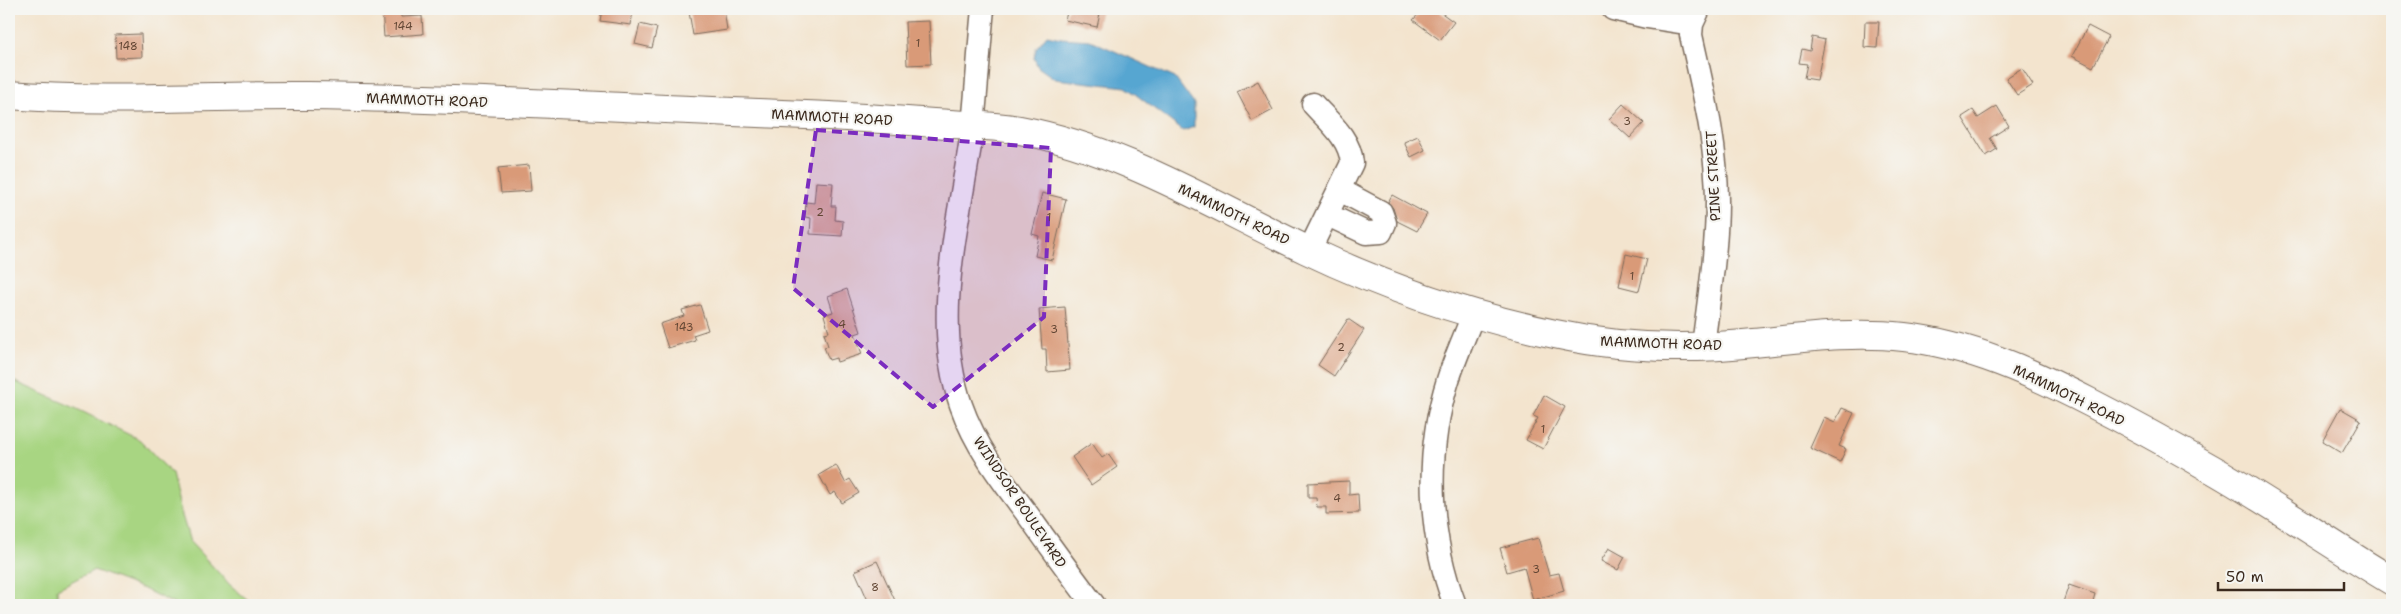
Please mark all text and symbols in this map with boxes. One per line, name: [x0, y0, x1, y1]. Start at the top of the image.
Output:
house number: 144: [393, 19, 413, 34]
house number: 1: [916, 36, 920, 51]
house number: 148: [118, 39, 138, 54]
street label: MAMMOTH ROAD: [366, 89, 488, 111]
street label: MAMMOTH ROAD: [771, 105, 893, 129]
house number: 3: [1623, 114, 1631, 129]
street label: PINE STREET: [1702, 130, 1724, 222]
street label: MAMMOTH ROAD: [1175, 179, 1293, 249]
house number: 2: [816, 205, 824, 220]
house number: 1: [1047, 210, 1051, 225]
house number: 1: [1630, 269, 1634, 284]
house number: 4: [838, 317, 846, 332]
house number: 143: [675, 320, 693, 335]
house number: 3: [1050, 322, 1058, 337]
street label: MAMMOTH ROAD: [1600, 332, 1722, 354]
house number: 2: [1337, 340, 1345, 355]
street label: MAMMOTH ROAD: [2010, 360, 2128, 430]
house number: 1: [1541, 422, 1545, 437]
street label: WINDSOR BOULEVARD: [969, 433, 1071, 571]
house number: 4: [1333, 491, 1341, 506]
scale bar: [2218, 559, 2345, 591]
house number: 3: [1532, 562, 1540, 577]
text: 50 m: [2226, 567, 2264, 587]
house number: 8: [871, 580, 879, 595]

